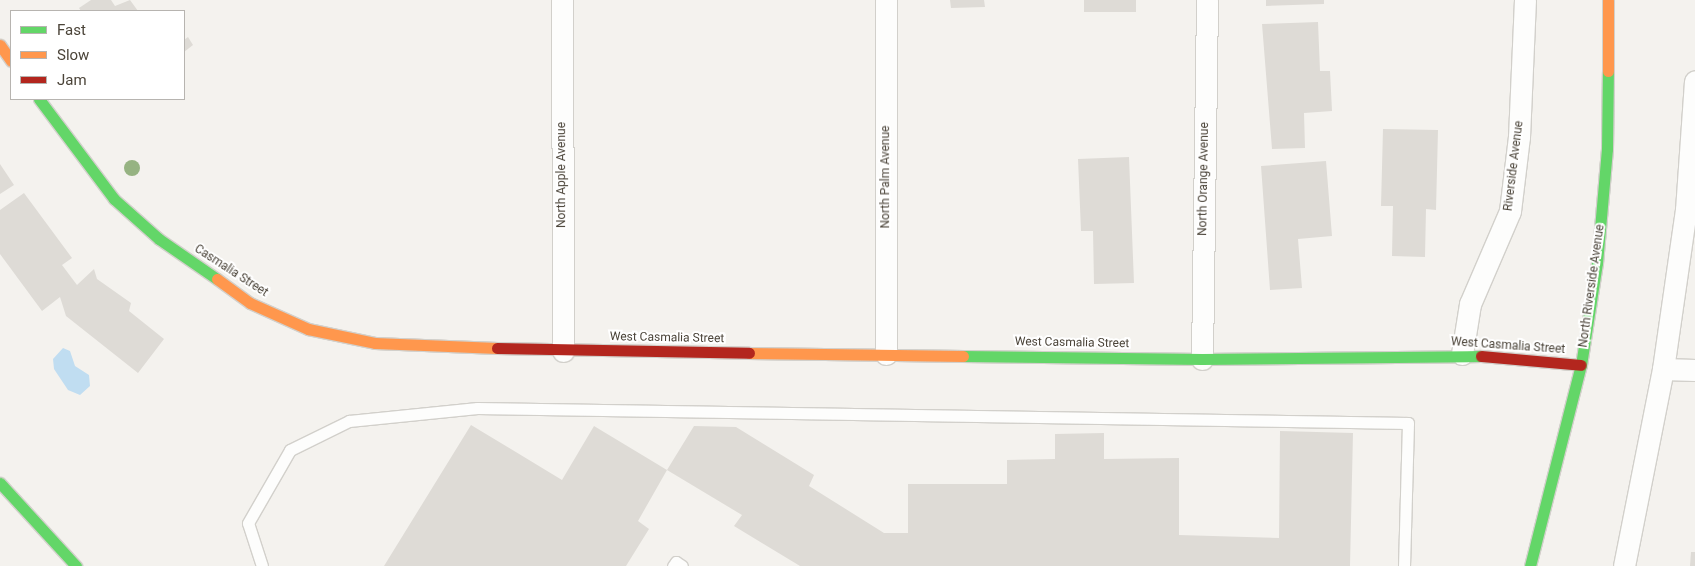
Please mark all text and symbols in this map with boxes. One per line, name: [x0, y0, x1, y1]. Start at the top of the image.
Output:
legend: [10, 10, 185, 100]
text: Fast: [57, 21, 86, 39]
text: Slow: [57, 46, 89, 64]
text: Jam: [57, 71, 87, 89]
street label: Riverside Avenue: [1501, 120, 1527, 212]
street label: North Apple Avenue: [555, 122, 569, 228]
street label: North Orange Avenue: [1196, 122, 1212, 236]
street label: North Palm Avenue: [879, 126, 893, 228]
street label: North Riverside Avenue: [1576, 223, 1608, 349]
street label: Casmalia Street: [192, 242, 270, 300]
street label: West Casmalia Street: [610, 330, 724, 346]
street label: West Casmalia Street: [1015, 335, 1129, 351]
street label: West Casmalia Street: [1450, 335, 1566, 357]

